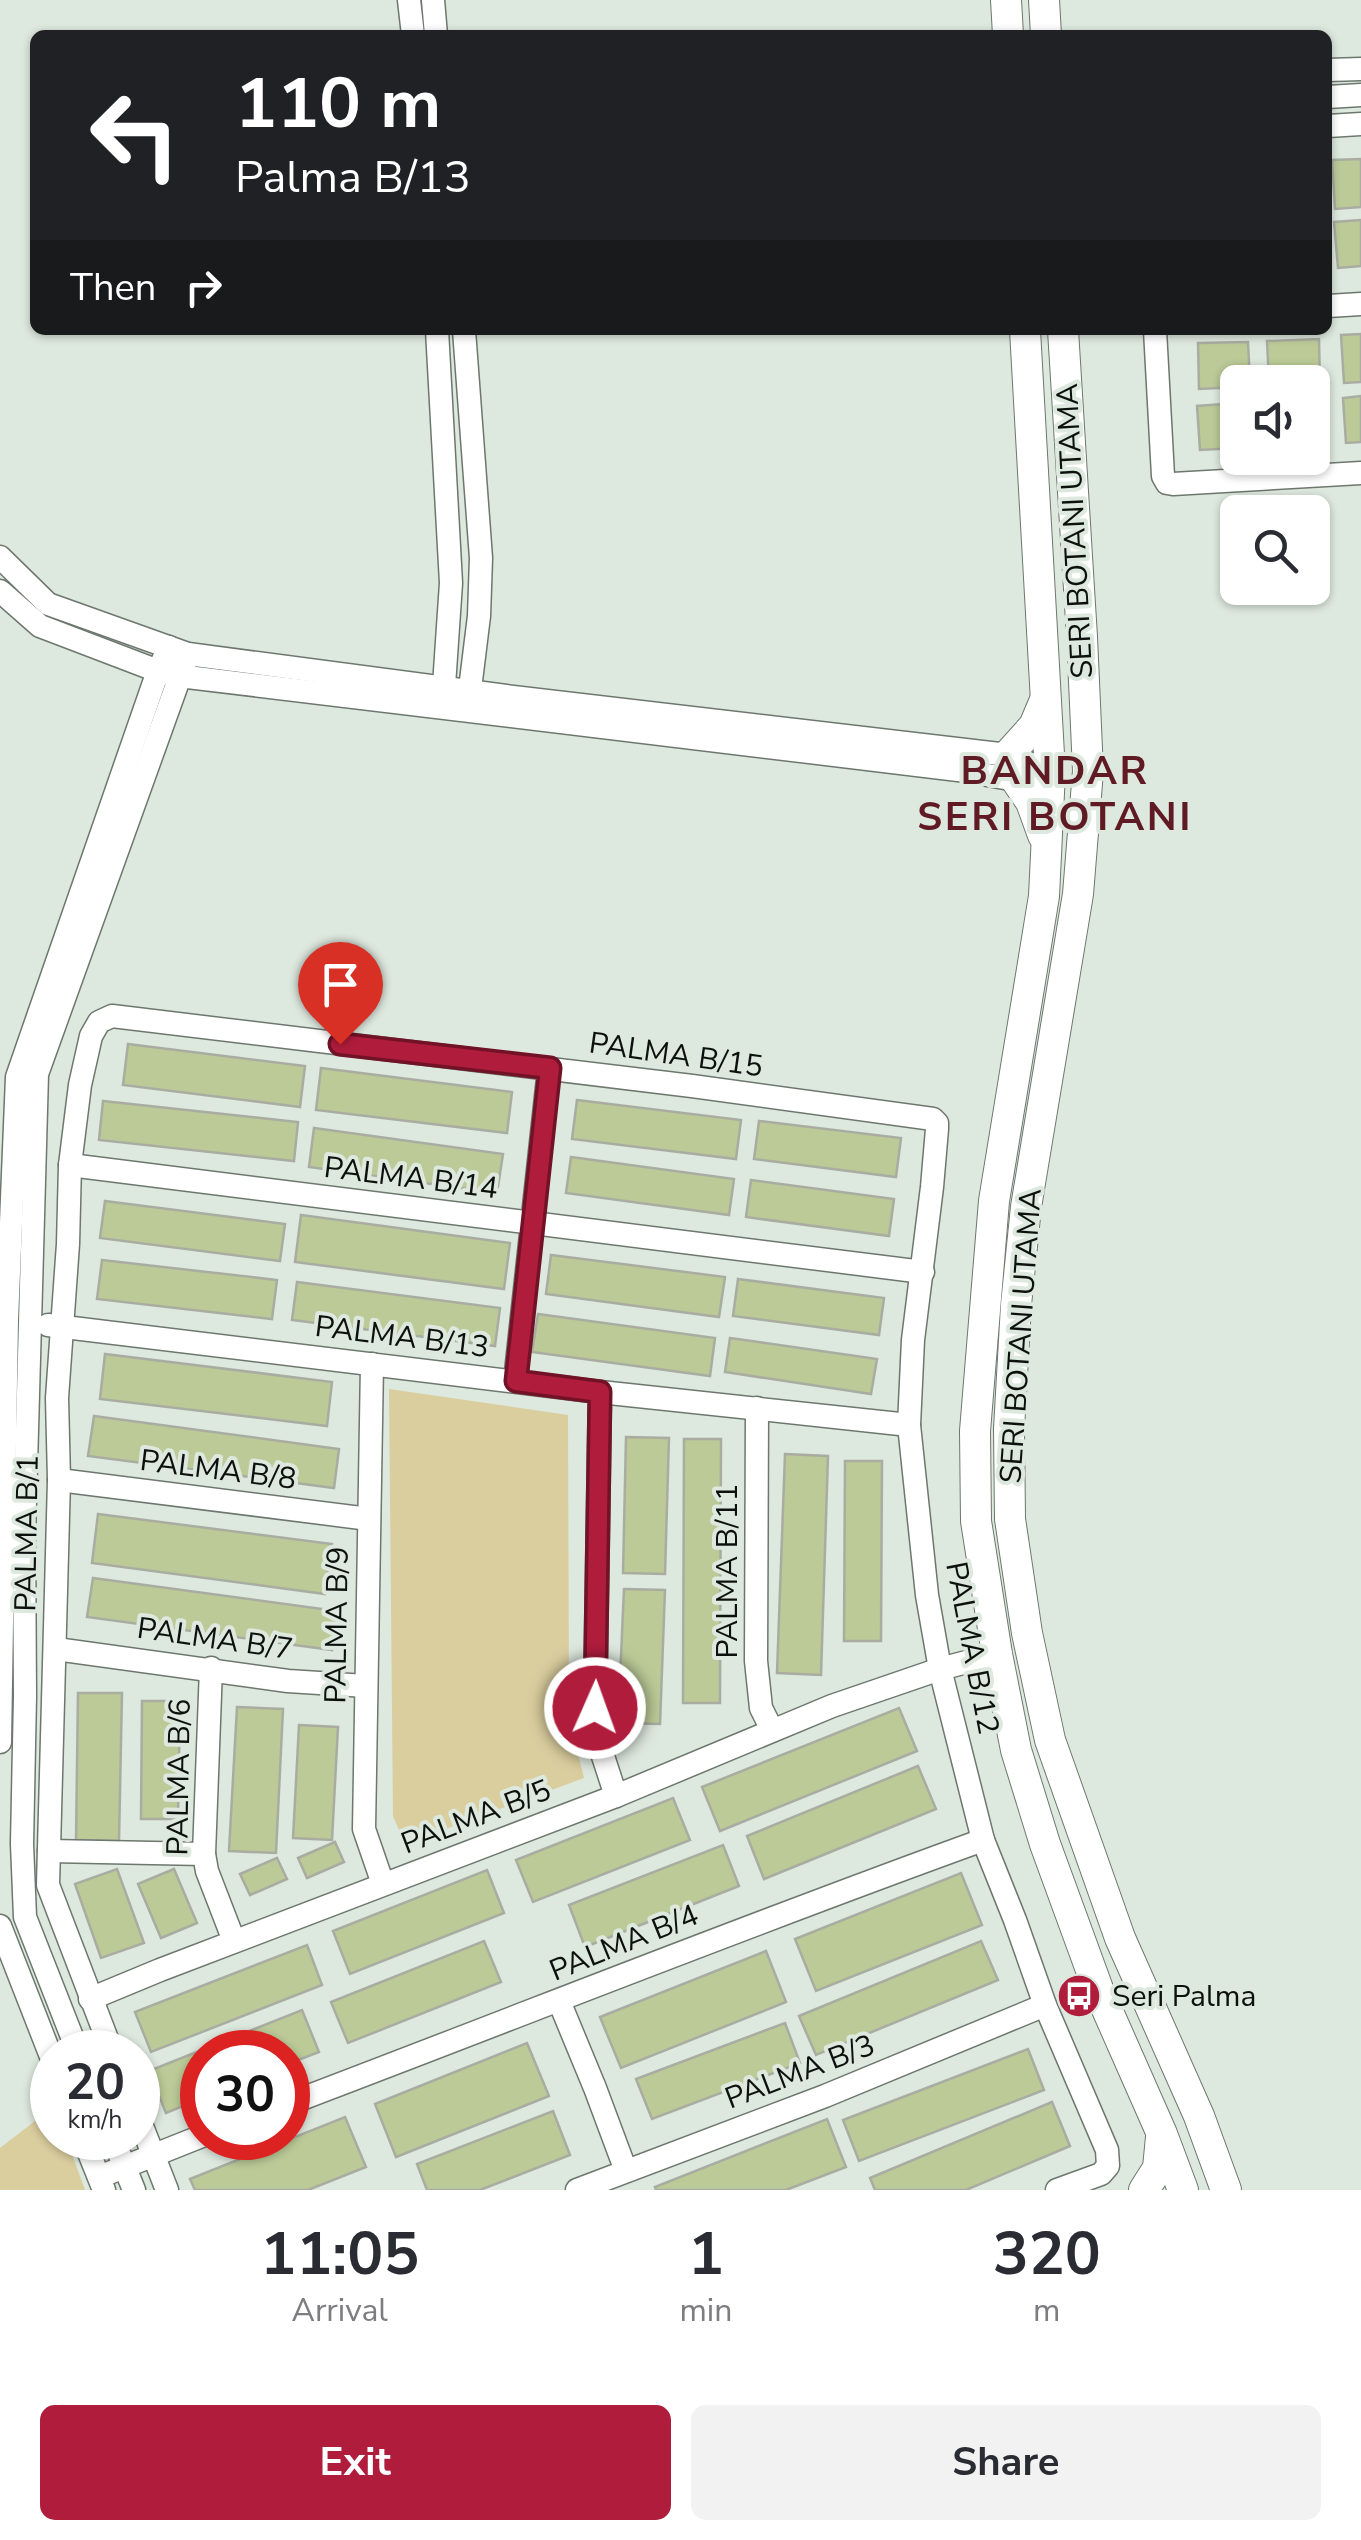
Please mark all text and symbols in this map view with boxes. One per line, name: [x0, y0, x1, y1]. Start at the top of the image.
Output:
text: 110 m: [235, 56, 441, 152]
icon: left: [70, 70, 200, 200]
text: Palma B/13: [235, 147, 471, 208]
icon: right: [176, 260, 231, 315]
text: Then: [70, 262, 156, 313]
map controls: [1220, 365, 1330, 605]
button: sound: [1220, 365, 1330, 475]
street label: SERI BOTANI UTAMA: [1047, 382, 1103, 680]
button: search: [1220, 495, 1330, 605]
district label: BANDAR SERI BOTANI: [917, 744, 1193, 844]
pin: [298, 942, 383, 1045]
icon: arrive: [313, 957, 368, 1012]
street label: PALMA B/15: [586, 1023, 766, 1087]
street label: PALMA B/14: [322, 1147, 500, 1209]
street label: SERI BOTANI UTAMA: [990, 1187, 1052, 1485]
street label: PALMA B/13: [313, 1306, 491, 1368]
street label: PALMA B/8: [138, 1440, 298, 1500]
street label: PALMA B/1: [5, 1454, 49, 1612]
street label: PALMA B/11: [707, 1483, 748, 1659]
street label: PALMA B/9: [315, 1546, 359, 1704]
street label: PALMA B/12: [935, 1558, 1009, 1738]
street label: PALMA B/7: [134, 1608, 296, 1670]
position arrow: [543, 1656, 647, 1760]
street label: PALMA B/6: [157, 1698, 201, 1856]
street label: PALMA B/5: [395, 1770, 557, 1864]
street label: PALMA B/4: [544, 1895, 704, 1991]
bus stop icon: Seri Palma: [1056, 1973, 1102, 2019]
place label: Seri Palma: [1112, 1976, 1256, 2017]
street label: PALMA B/3: [719, 2025, 881, 2119]
speed limit sign: 30: [180, 2030, 310, 2160]
text: 20: [65, 2048, 125, 2117]
text: km/h: [67, 2103, 123, 2137]
text: 11:05: [260, 2213, 419, 2295]
text: 1: [688, 2213, 724, 2295]
text: 320: [993, 2213, 1101, 2295]
text: Arrival: [292, 2289, 388, 2332]
text: min: [679, 2289, 732, 2332]
text: m: [1033, 2289, 1060, 2332]
button: Exit: [40, 2405, 671, 2520]
button: Share: [691, 2405, 1321, 2520]

